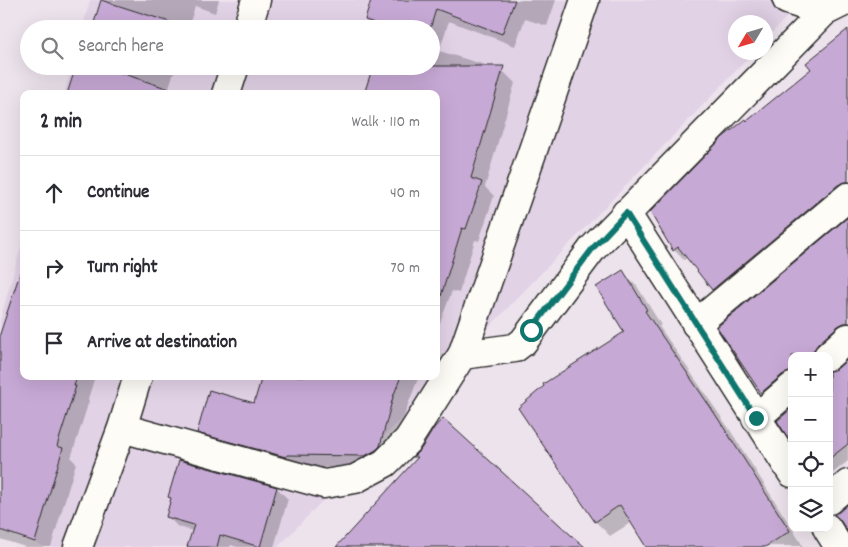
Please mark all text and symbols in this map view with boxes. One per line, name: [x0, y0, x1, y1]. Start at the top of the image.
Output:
north arrow: [728, 15, 773, 60]
search box: [20, 20, 440, 75]
icon: search: [38, 34, 66, 62]
text: Search here: [78, 34, 164, 61]
text: 2 min: [40, 108, 82, 138]
text: Walk · 110 m: [352, 111, 420, 134]
icon: ahead: [40, 179, 68, 207]
text: Continue: [87, 180, 149, 207]
text: 40 m: [390, 182, 420, 205]
icon: right: [40, 254, 68, 282]
text: Turn right: [87, 255, 158, 282]
text: 70 m: [390, 257, 420, 280]
route start: [520, 319, 543, 342]
icon: arrive: [40, 329, 68, 357]
text: Arrive at destination: [87, 330, 237, 357]
map controls: [788, 352, 833, 532]
button: +: [788, 352, 833, 397]
button: −: [788, 397, 833, 442]
route end: [745, 407, 768, 430]
button: locate: [788, 442, 833, 487]
button: layers: [788, 487, 833, 532]

